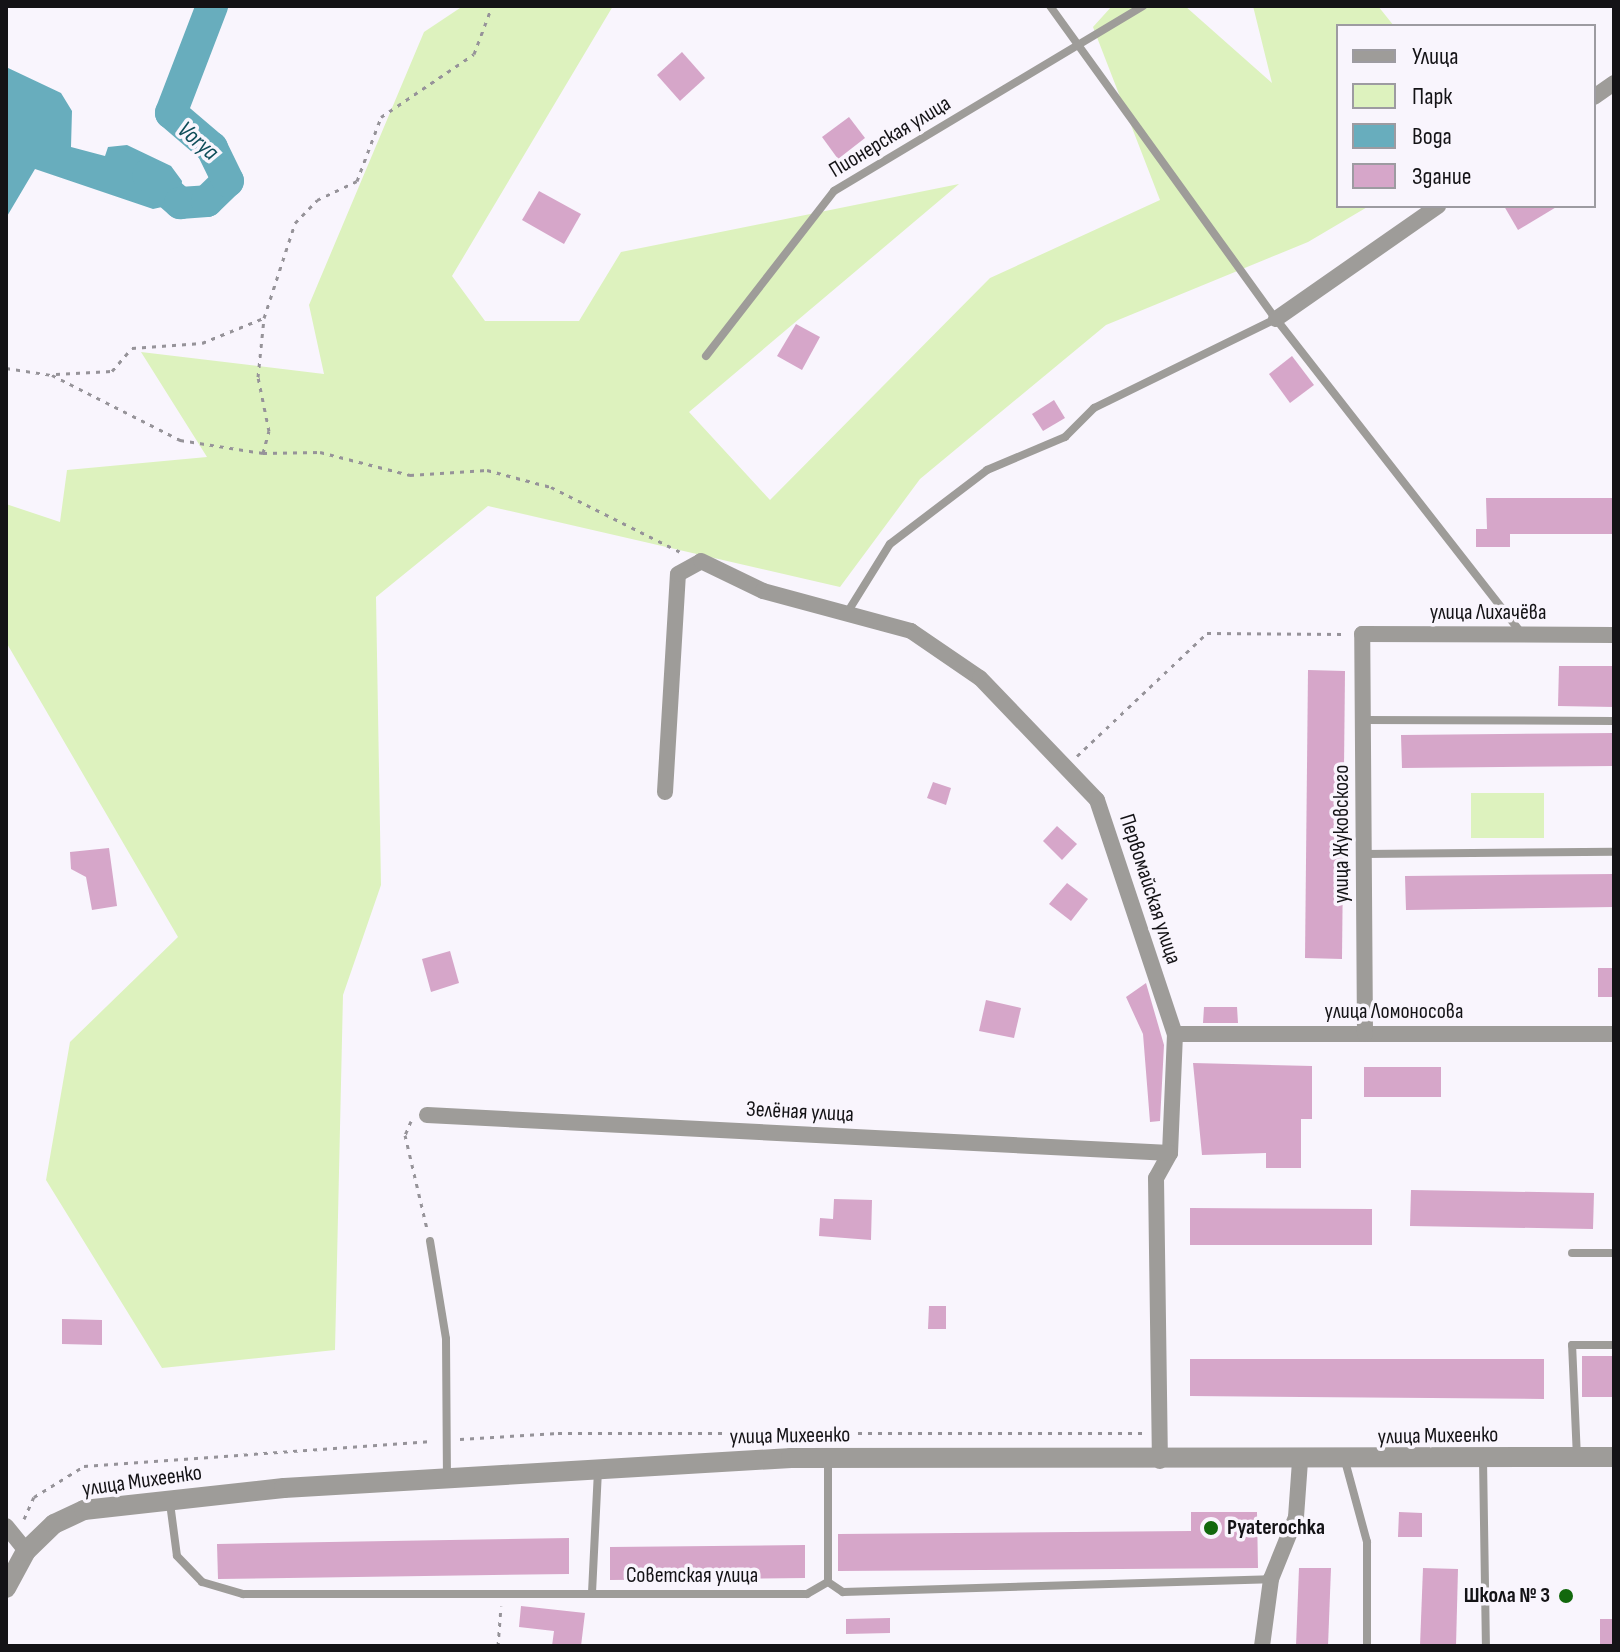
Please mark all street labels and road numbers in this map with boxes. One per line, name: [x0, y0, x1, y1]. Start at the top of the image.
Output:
street label: Пионерская улица: [824, 90, 956, 184]
street label: улица Лихачёва: [1430, 600, 1546, 626]
street label: улица Жуковского: [1329, 765, 1355, 903]
street label: Первомайская улица: [1113, 811, 1187, 967]
street label: улица Ломоносова: [1325, 999, 1463, 1025]
street label: Зелёная улица: [745, 1096, 855, 1128]
street label: улица Михеенко: [729, 1422, 851, 1450]
street label: улица Михеенко: [1377, 1422, 1499, 1450]
street label: улица Михеенко: [80, 1460, 204, 1502]
street label: Советская улица: [626, 1563, 758, 1589]

